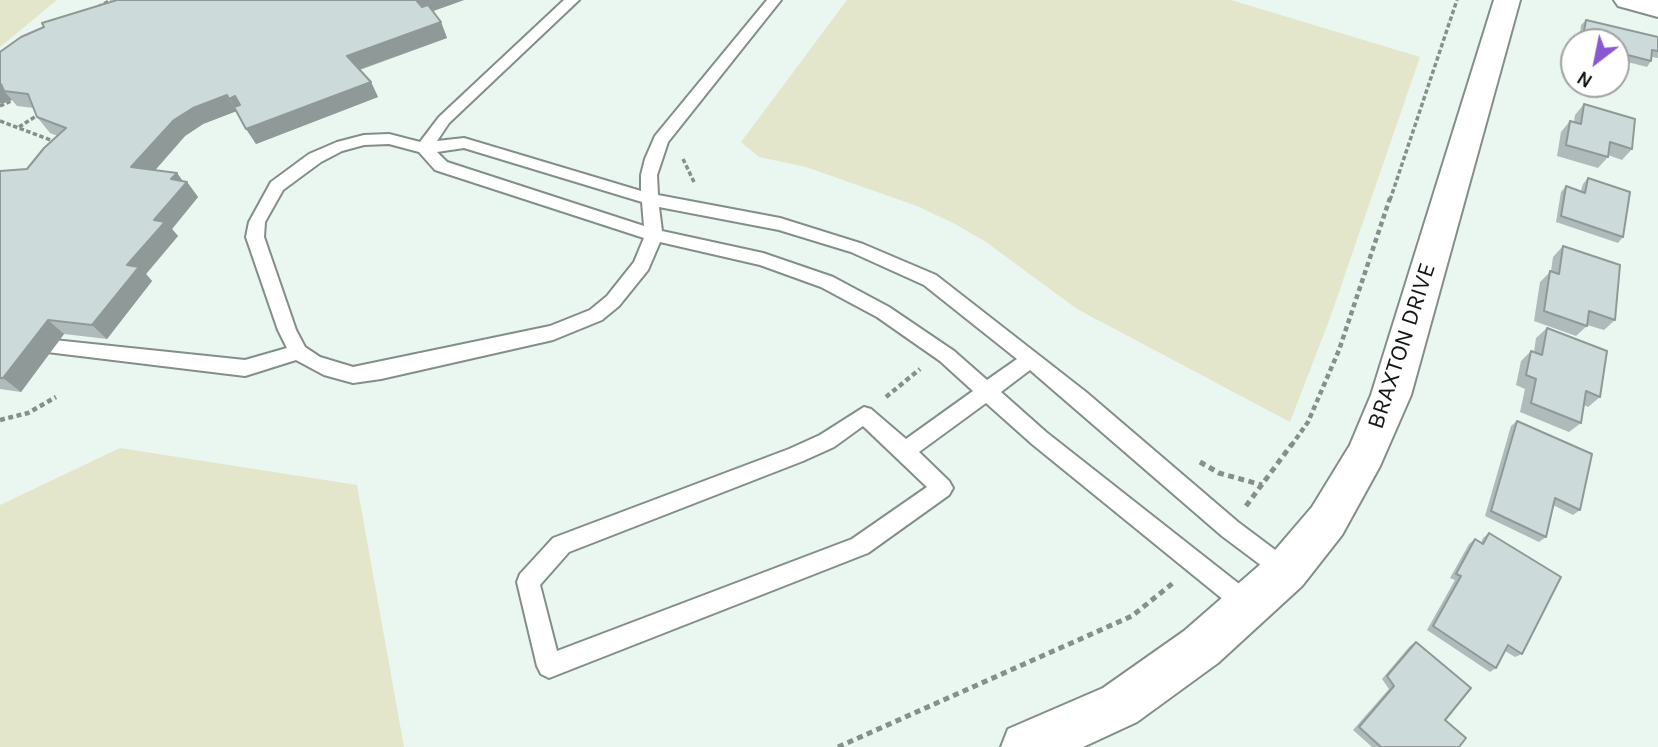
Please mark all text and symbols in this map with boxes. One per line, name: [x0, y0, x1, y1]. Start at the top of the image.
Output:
north arrow: [1560, 28, 1630, 98]
text: N: [1573, 66, 1597, 92]
street label: BRAXTON DRIVE: [1362, 259, 1442, 433]

